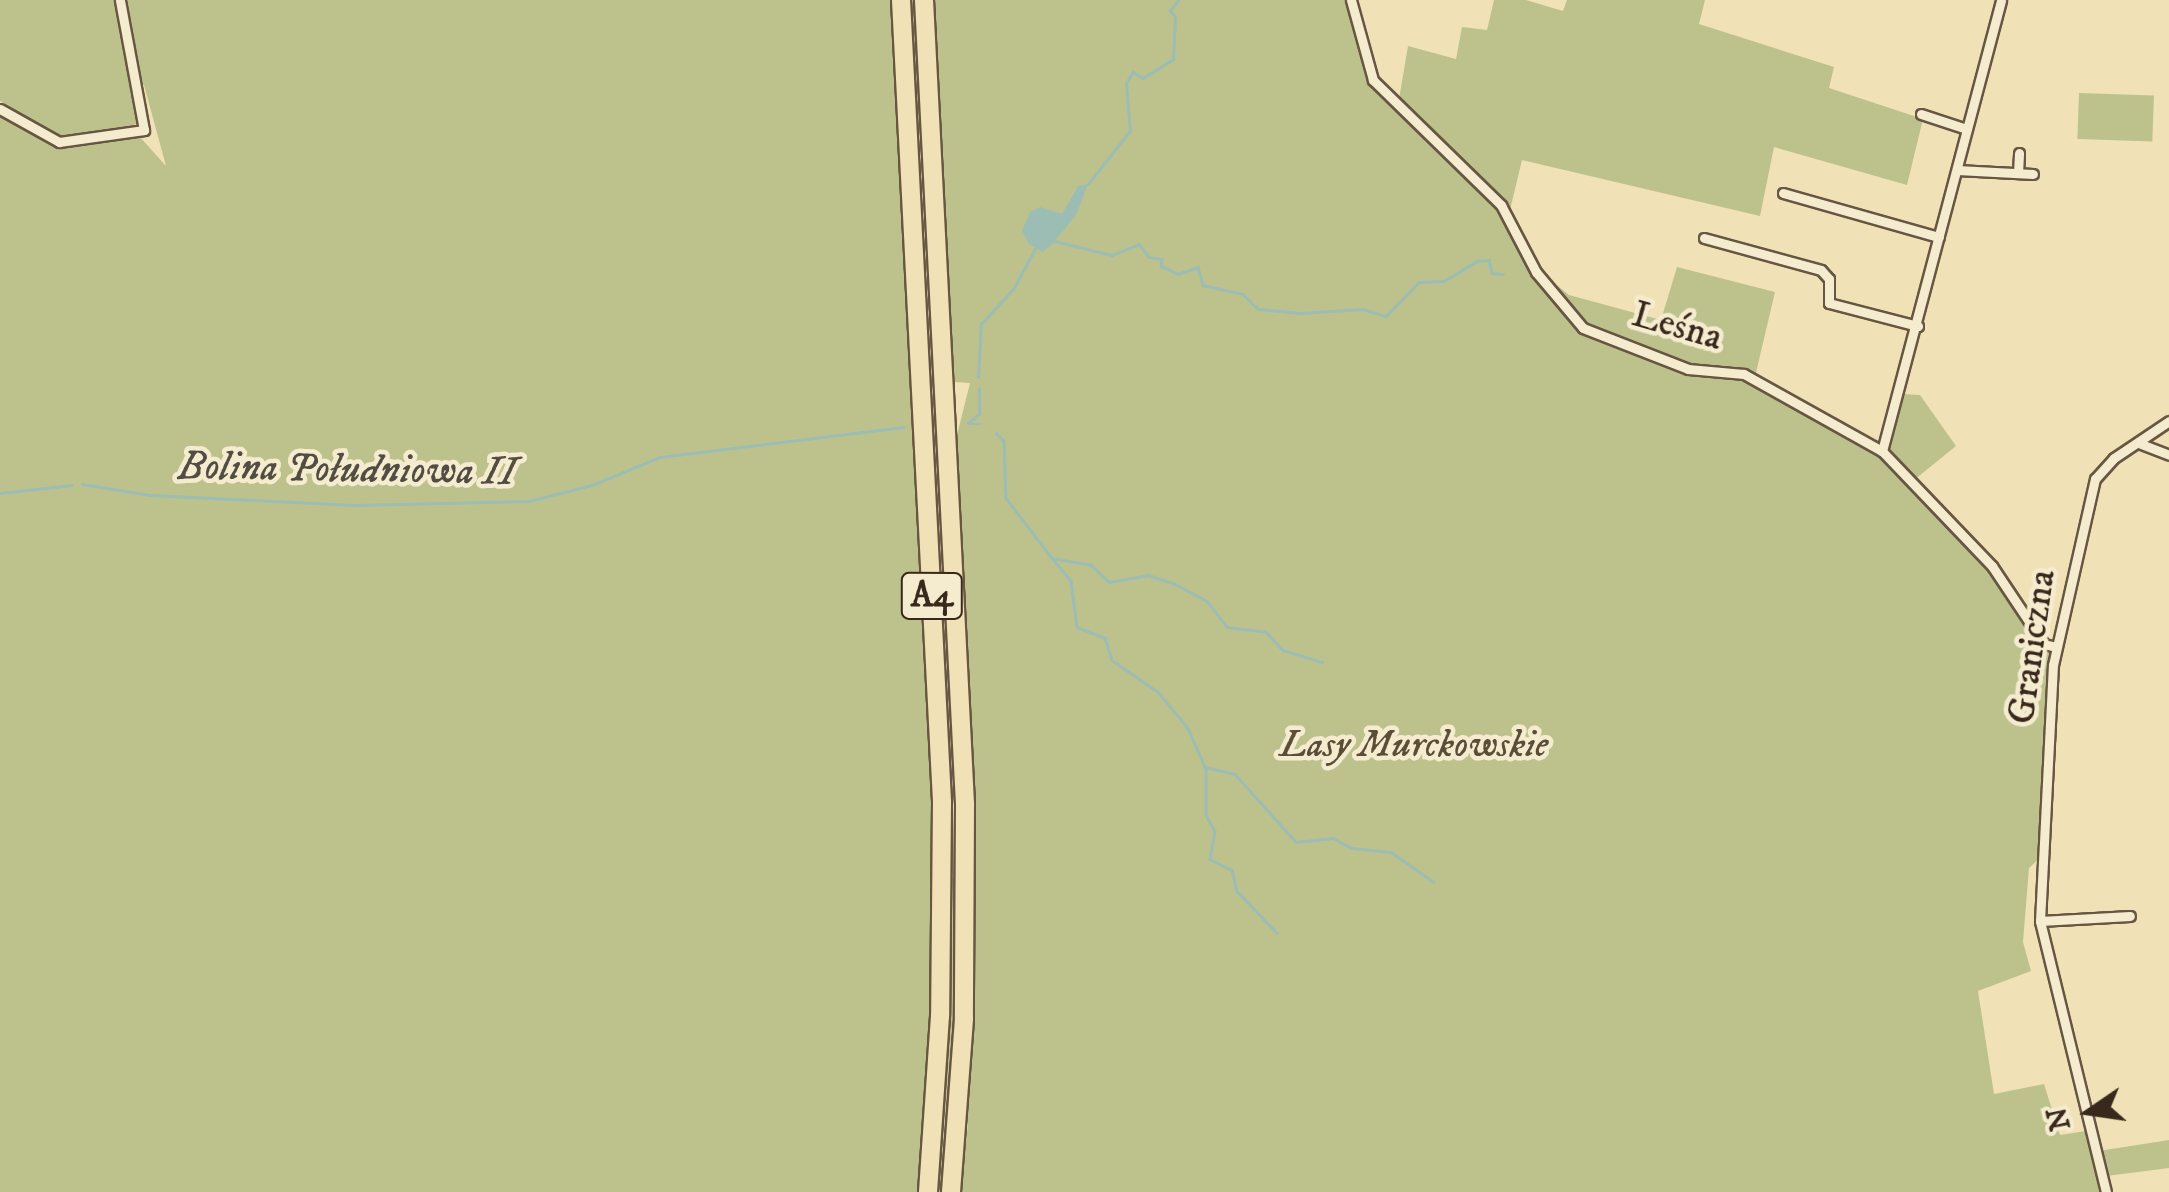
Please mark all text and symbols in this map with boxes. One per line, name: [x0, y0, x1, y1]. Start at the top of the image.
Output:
street label: Leśna: [1627, 292, 1727, 362]
water label: Bolina Południowa II: [178, 443, 516, 497]
road number: A4: [900, 566, 964, 626]
street label: Graniczna: [2000, 567, 2066, 727]
park label: Lasy Murckowskie: [1280, 723, 1548, 769]
north arrow: [2039, 1062, 2139, 1162]
text: N: [2040, 1104, 2079, 1134]

